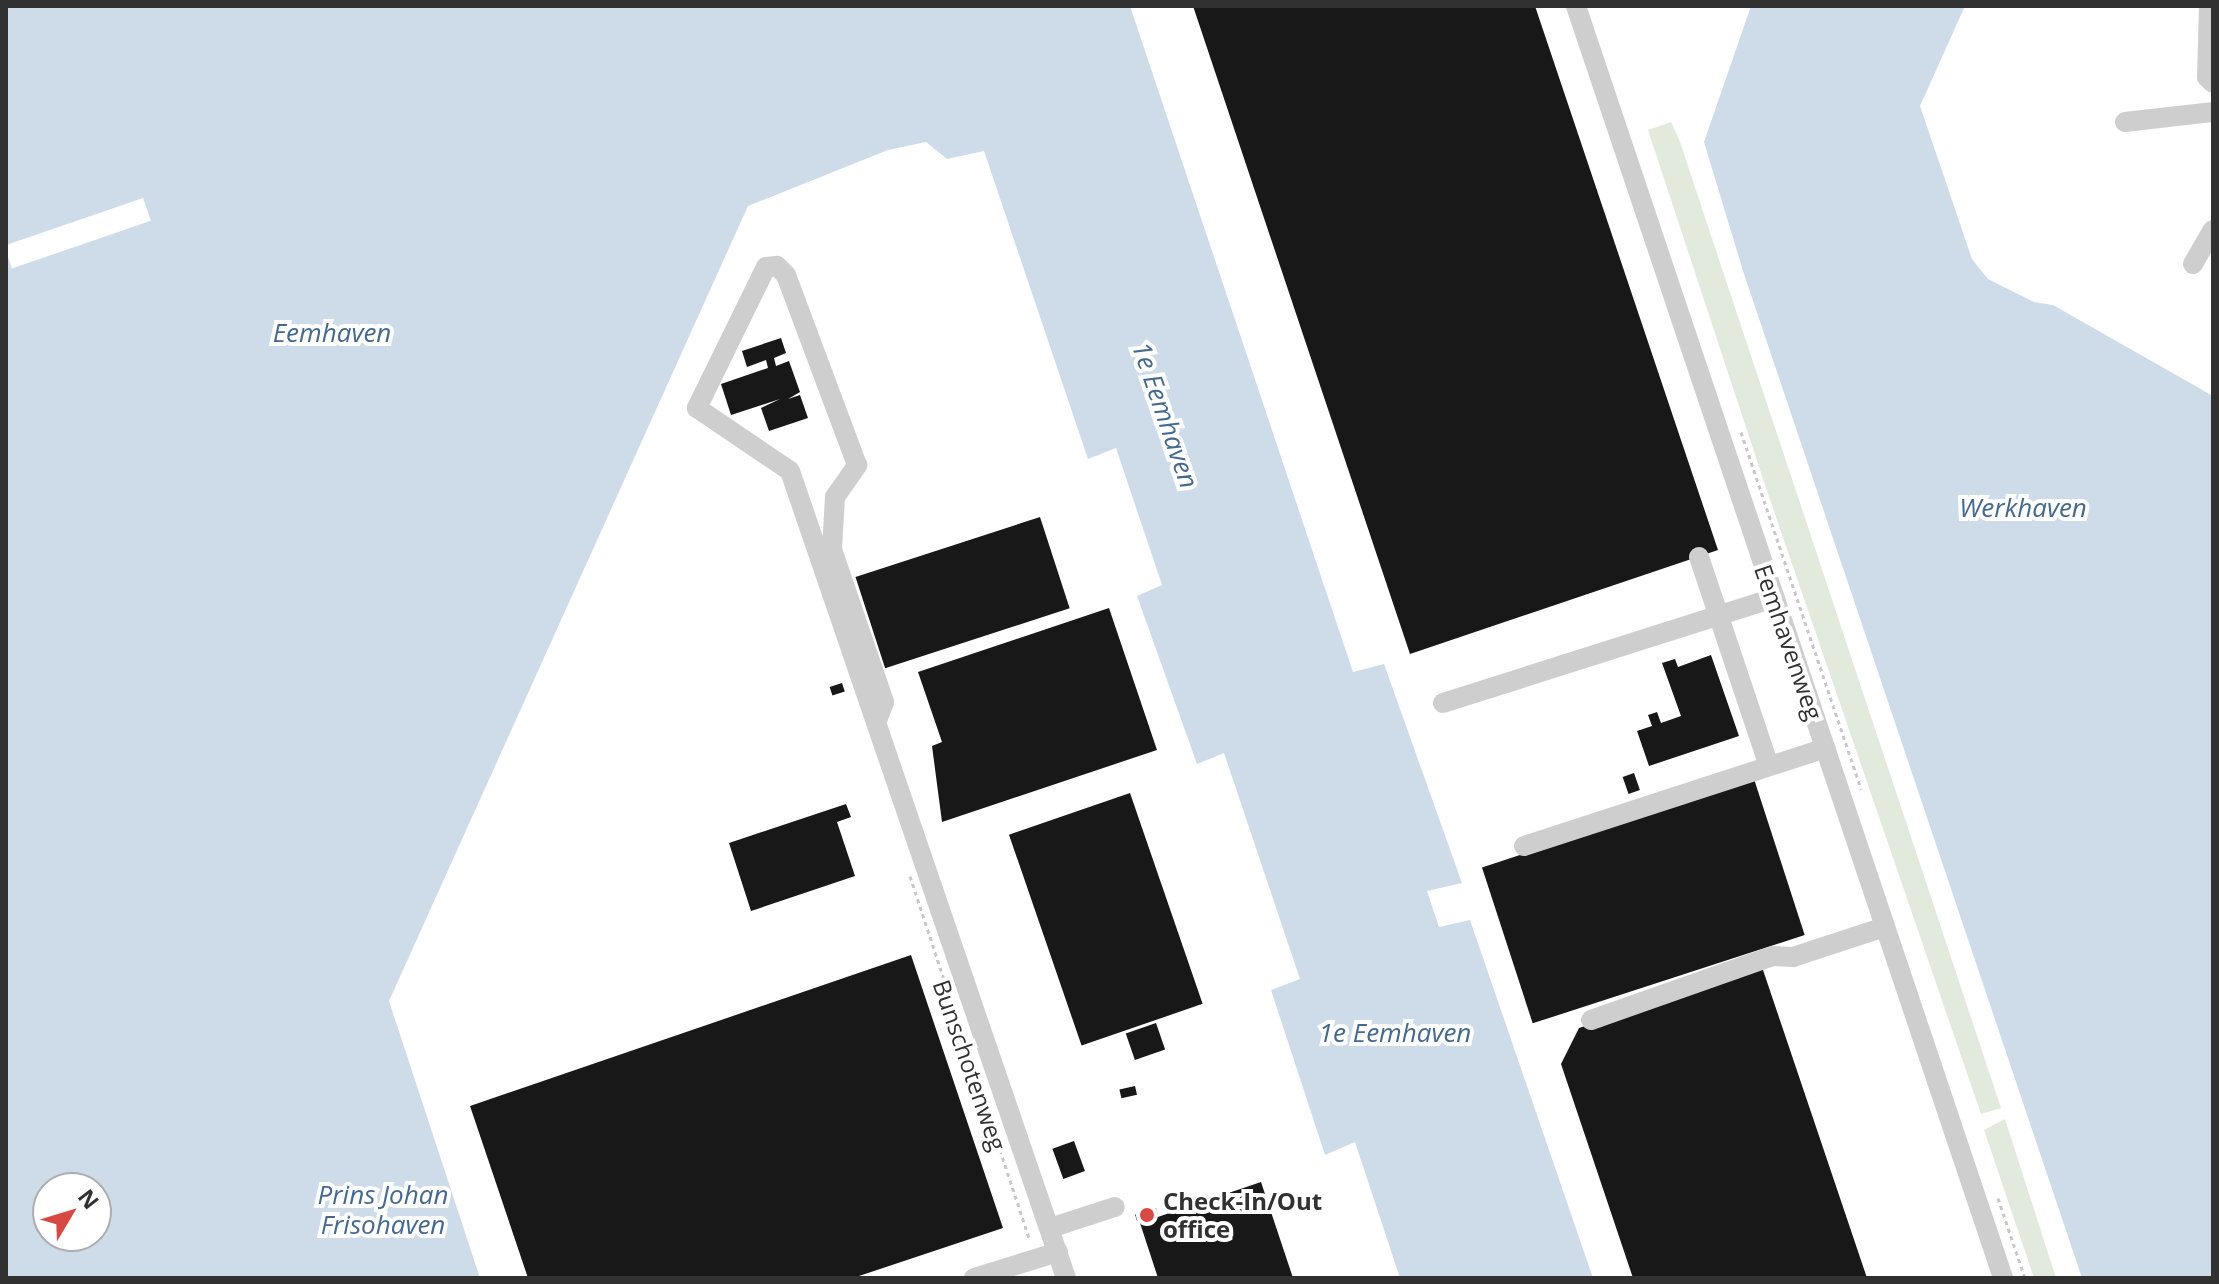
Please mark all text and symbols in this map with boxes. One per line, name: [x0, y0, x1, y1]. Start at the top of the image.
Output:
water label: Eemhaven: [273, 317, 391, 349]
water label: 1e Eemhaven: [1125, 338, 1205, 492]
water label: Werkhaven: [1959, 492, 2087, 524]
street label: Eemhavenweg: [1749, 561, 1829, 723]
street label: Bunschotenweg: [927, 976, 1013, 1154]
water label: 1e Eemhaven: [1319, 1017, 1471, 1049]
north arrow: [32, 1172, 112, 1252]
water label: Prins Johan Frisohaven: [318, 1179, 448, 1240]
text: N: [72, 1182, 107, 1215]
place label: Check-In/Out office: [1163, 1187, 1322, 1243]
marker: Check-In/Out office: [1138, 1206, 1156, 1224]

